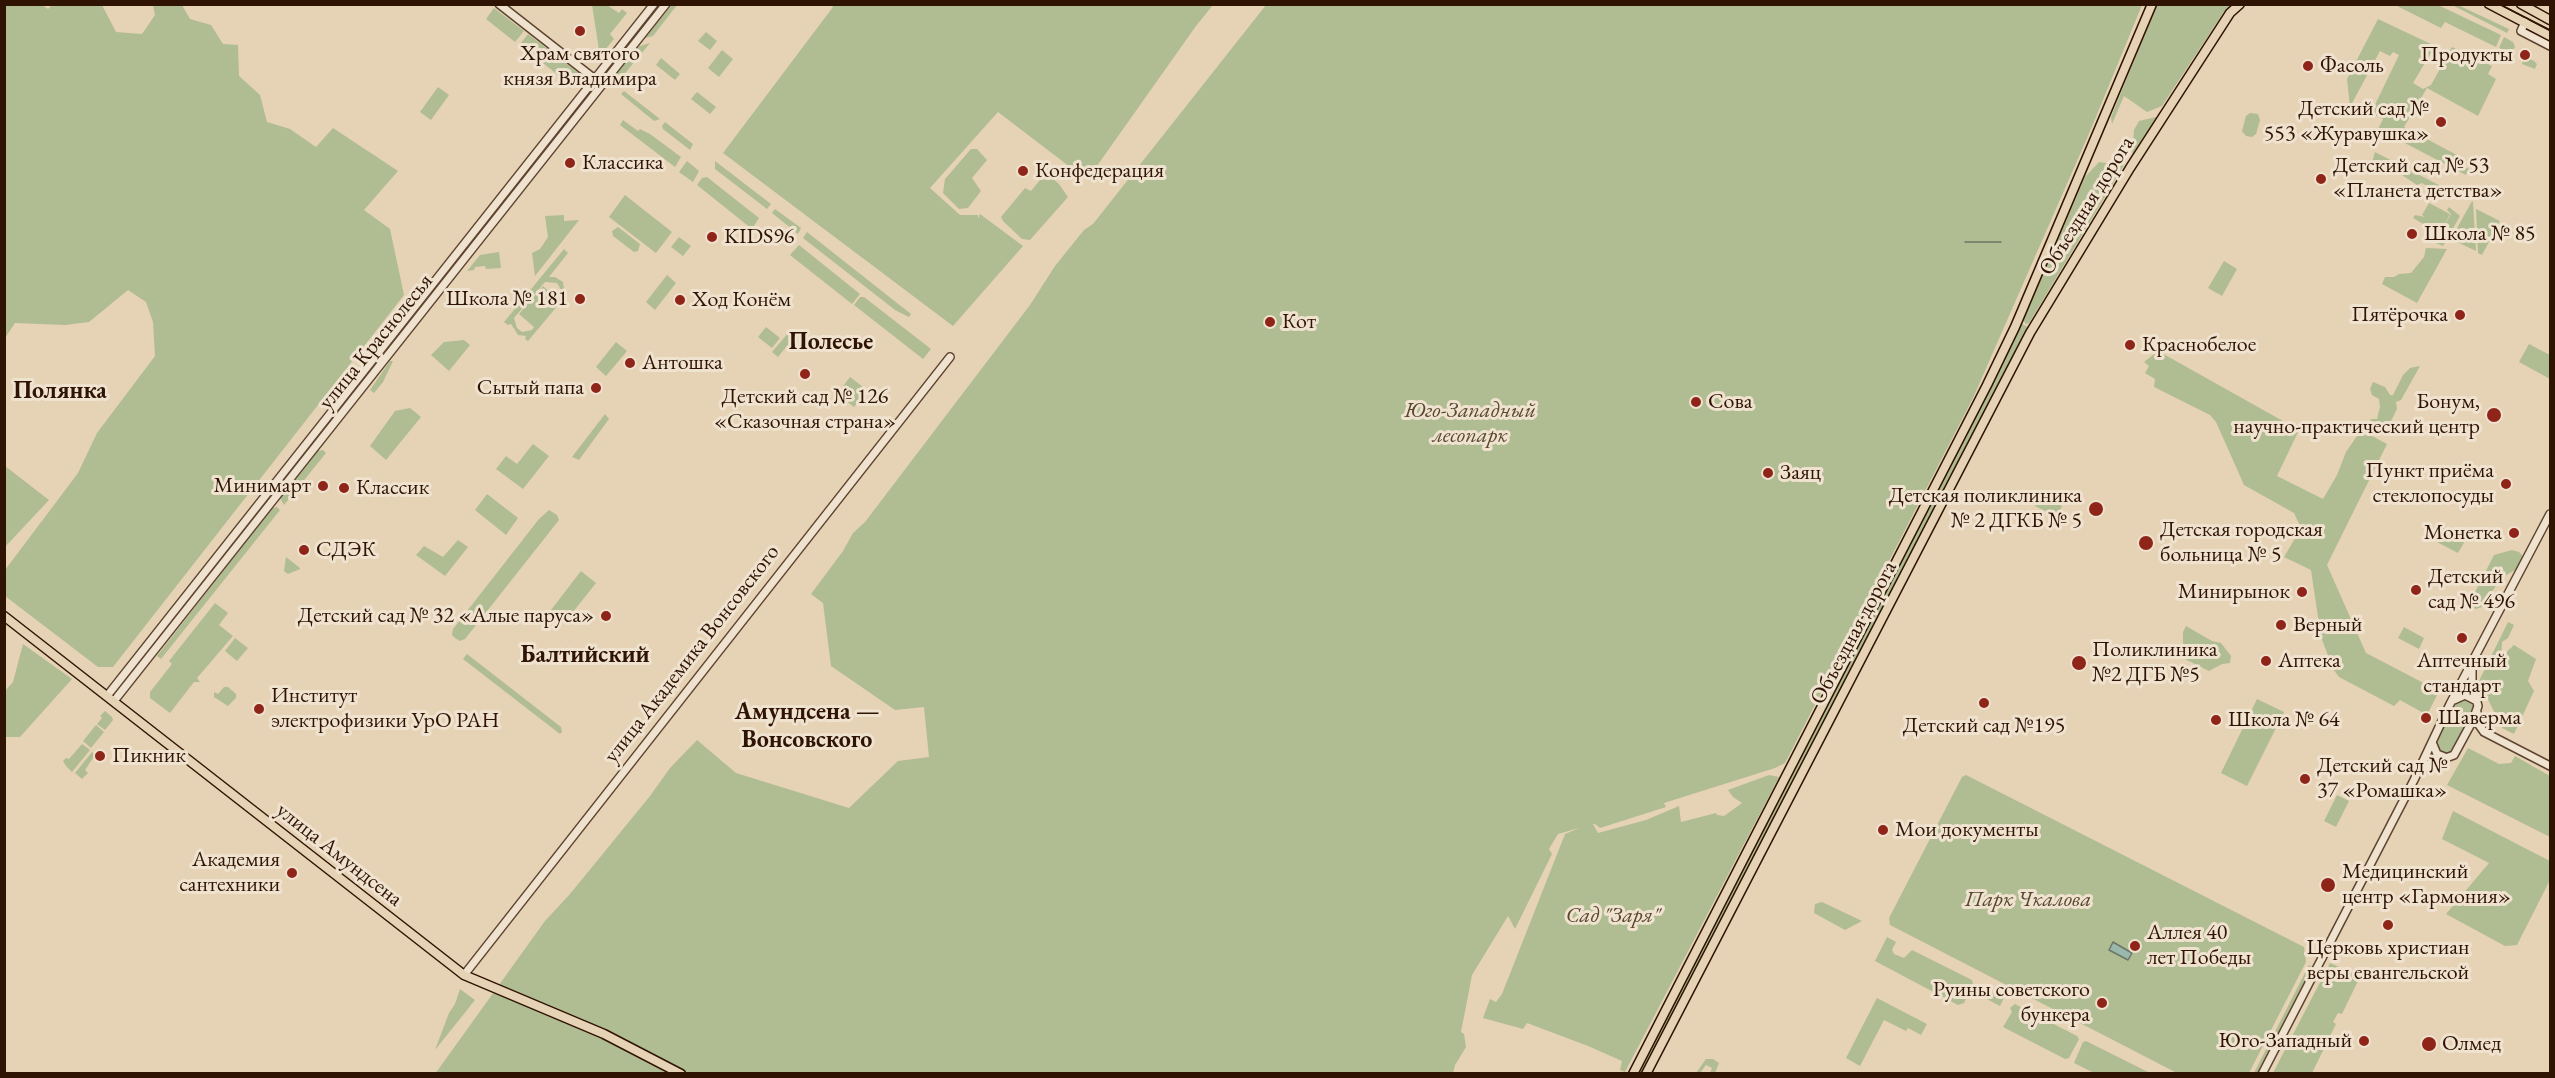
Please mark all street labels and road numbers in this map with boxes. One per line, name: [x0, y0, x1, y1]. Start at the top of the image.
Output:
street label: Объездная дорога: [2034, 132, 2140, 280]
street label: улица Краснолесья: [313, 269, 439, 415]
street label: улица Академика Вонсовского: [599, 540, 785, 768]
street label: Объездная дорога: [1805, 557, 1903, 709]
street label: улица Амундсена: [271, 797, 407, 913]

